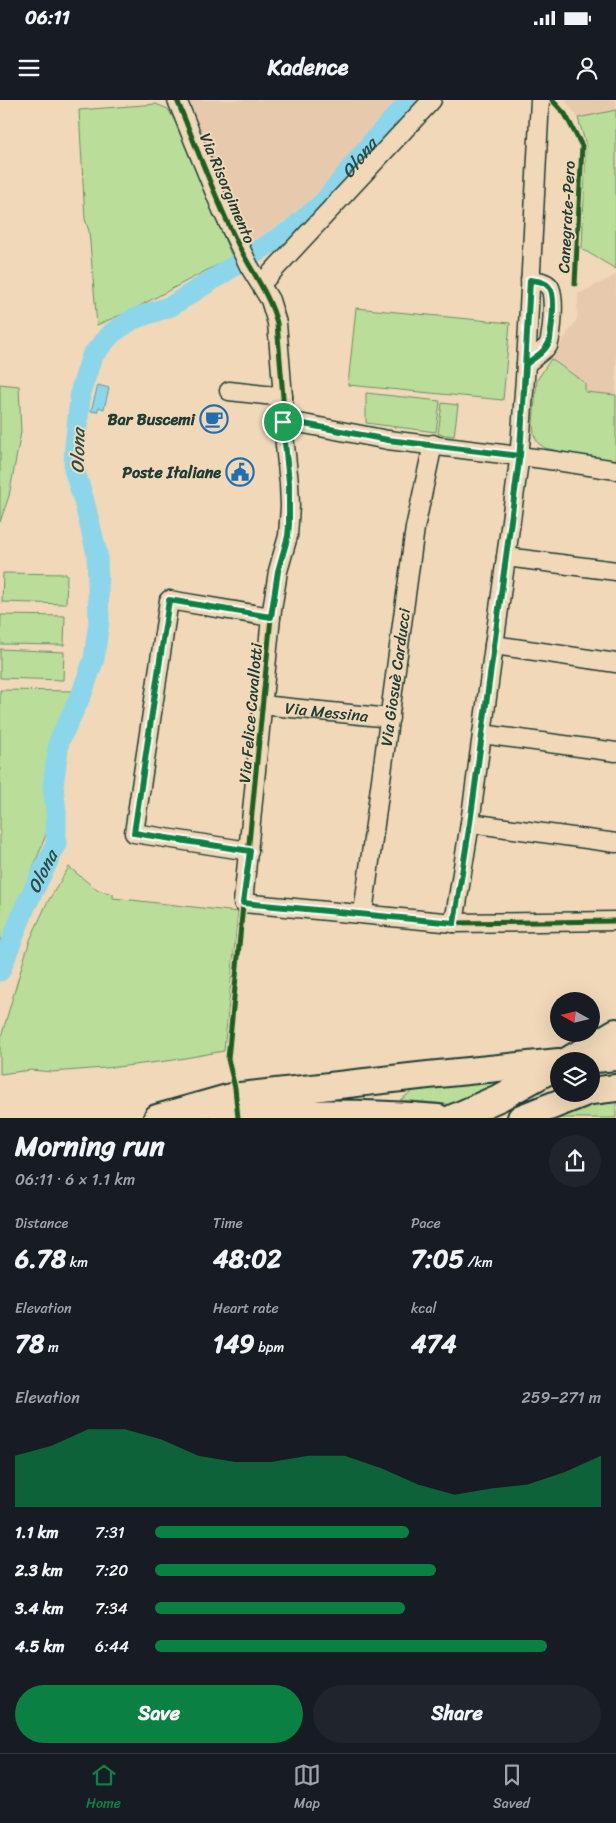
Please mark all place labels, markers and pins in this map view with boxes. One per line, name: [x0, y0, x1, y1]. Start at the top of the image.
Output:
pin: [262, 401, 304, 443]
cafe icon: Bar Buscemi: [199, 404, 229, 434]
place label: Bar Buscemi: [108, 405, 197, 434]
public building icon: Poste Italiane: [225, 457, 255, 487]
place label: Poste Italiane: [122, 458, 221, 487]

